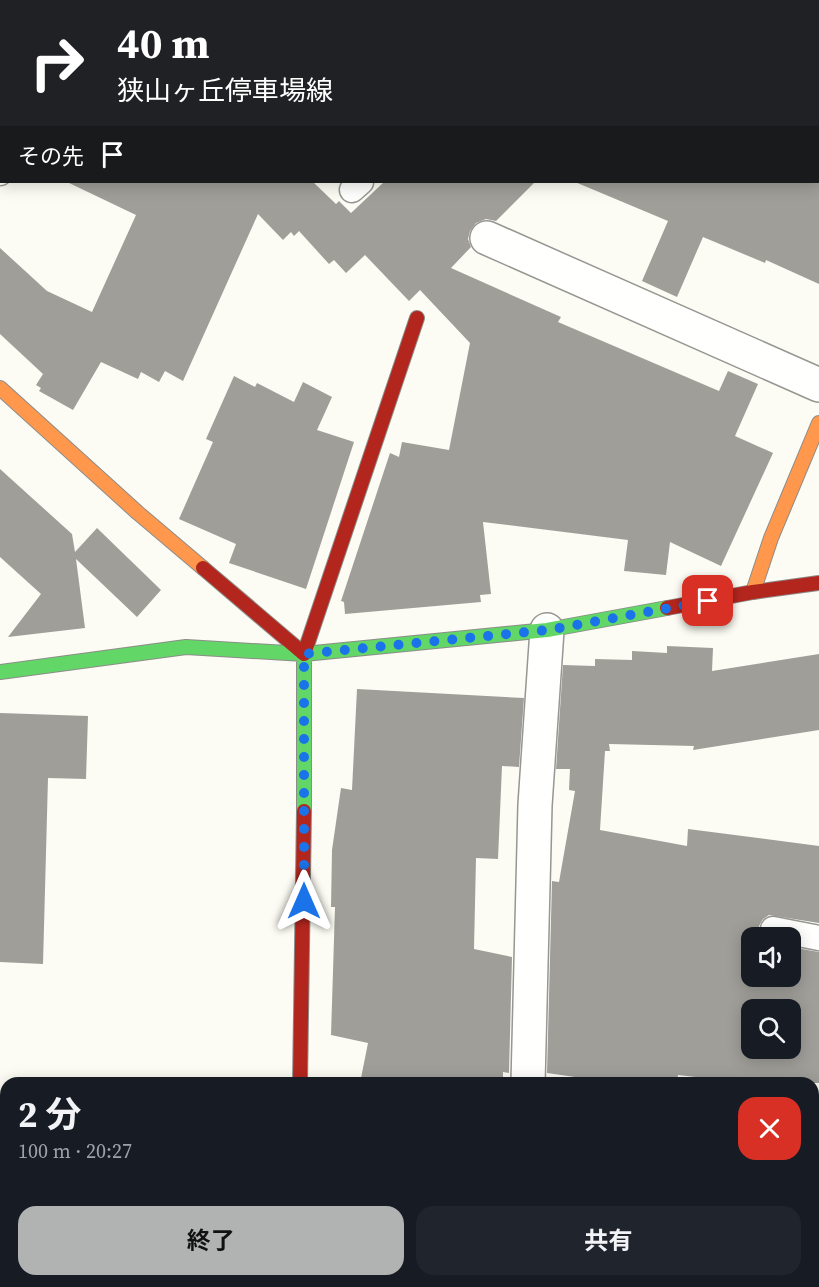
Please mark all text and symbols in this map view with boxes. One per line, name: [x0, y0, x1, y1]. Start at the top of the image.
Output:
text: 40 m: [117, 14, 210, 72]
icon: right: [18, 24, 96, 102]
text: 狭山ヶ丘停車場線: [117, 72, 333, 109]
icon: arrive: [96, 138, 129, 171]
text: その先: [18, 141, 84, 171]
pin: [682, 575, 733, 626]
icon: arrive: [691, 584, 724, 617]
position arrow: [272, 869, 336, 933]
map controls: [741, 927, 801, 1059]
button: sound: [741, 927, 801, 987]
button: search: [741, 999, 801, 1059]
text: 2 分: [18, 1090, 81, 1139]
button: close: [738, 1097, 801, 1160]
text: 100 m · 20:27: [18, 1137, 132, 1165]
button: 終了: [18, 1206, 404, 1275]
button: 共有: [416, 1206, 801, 1275]

